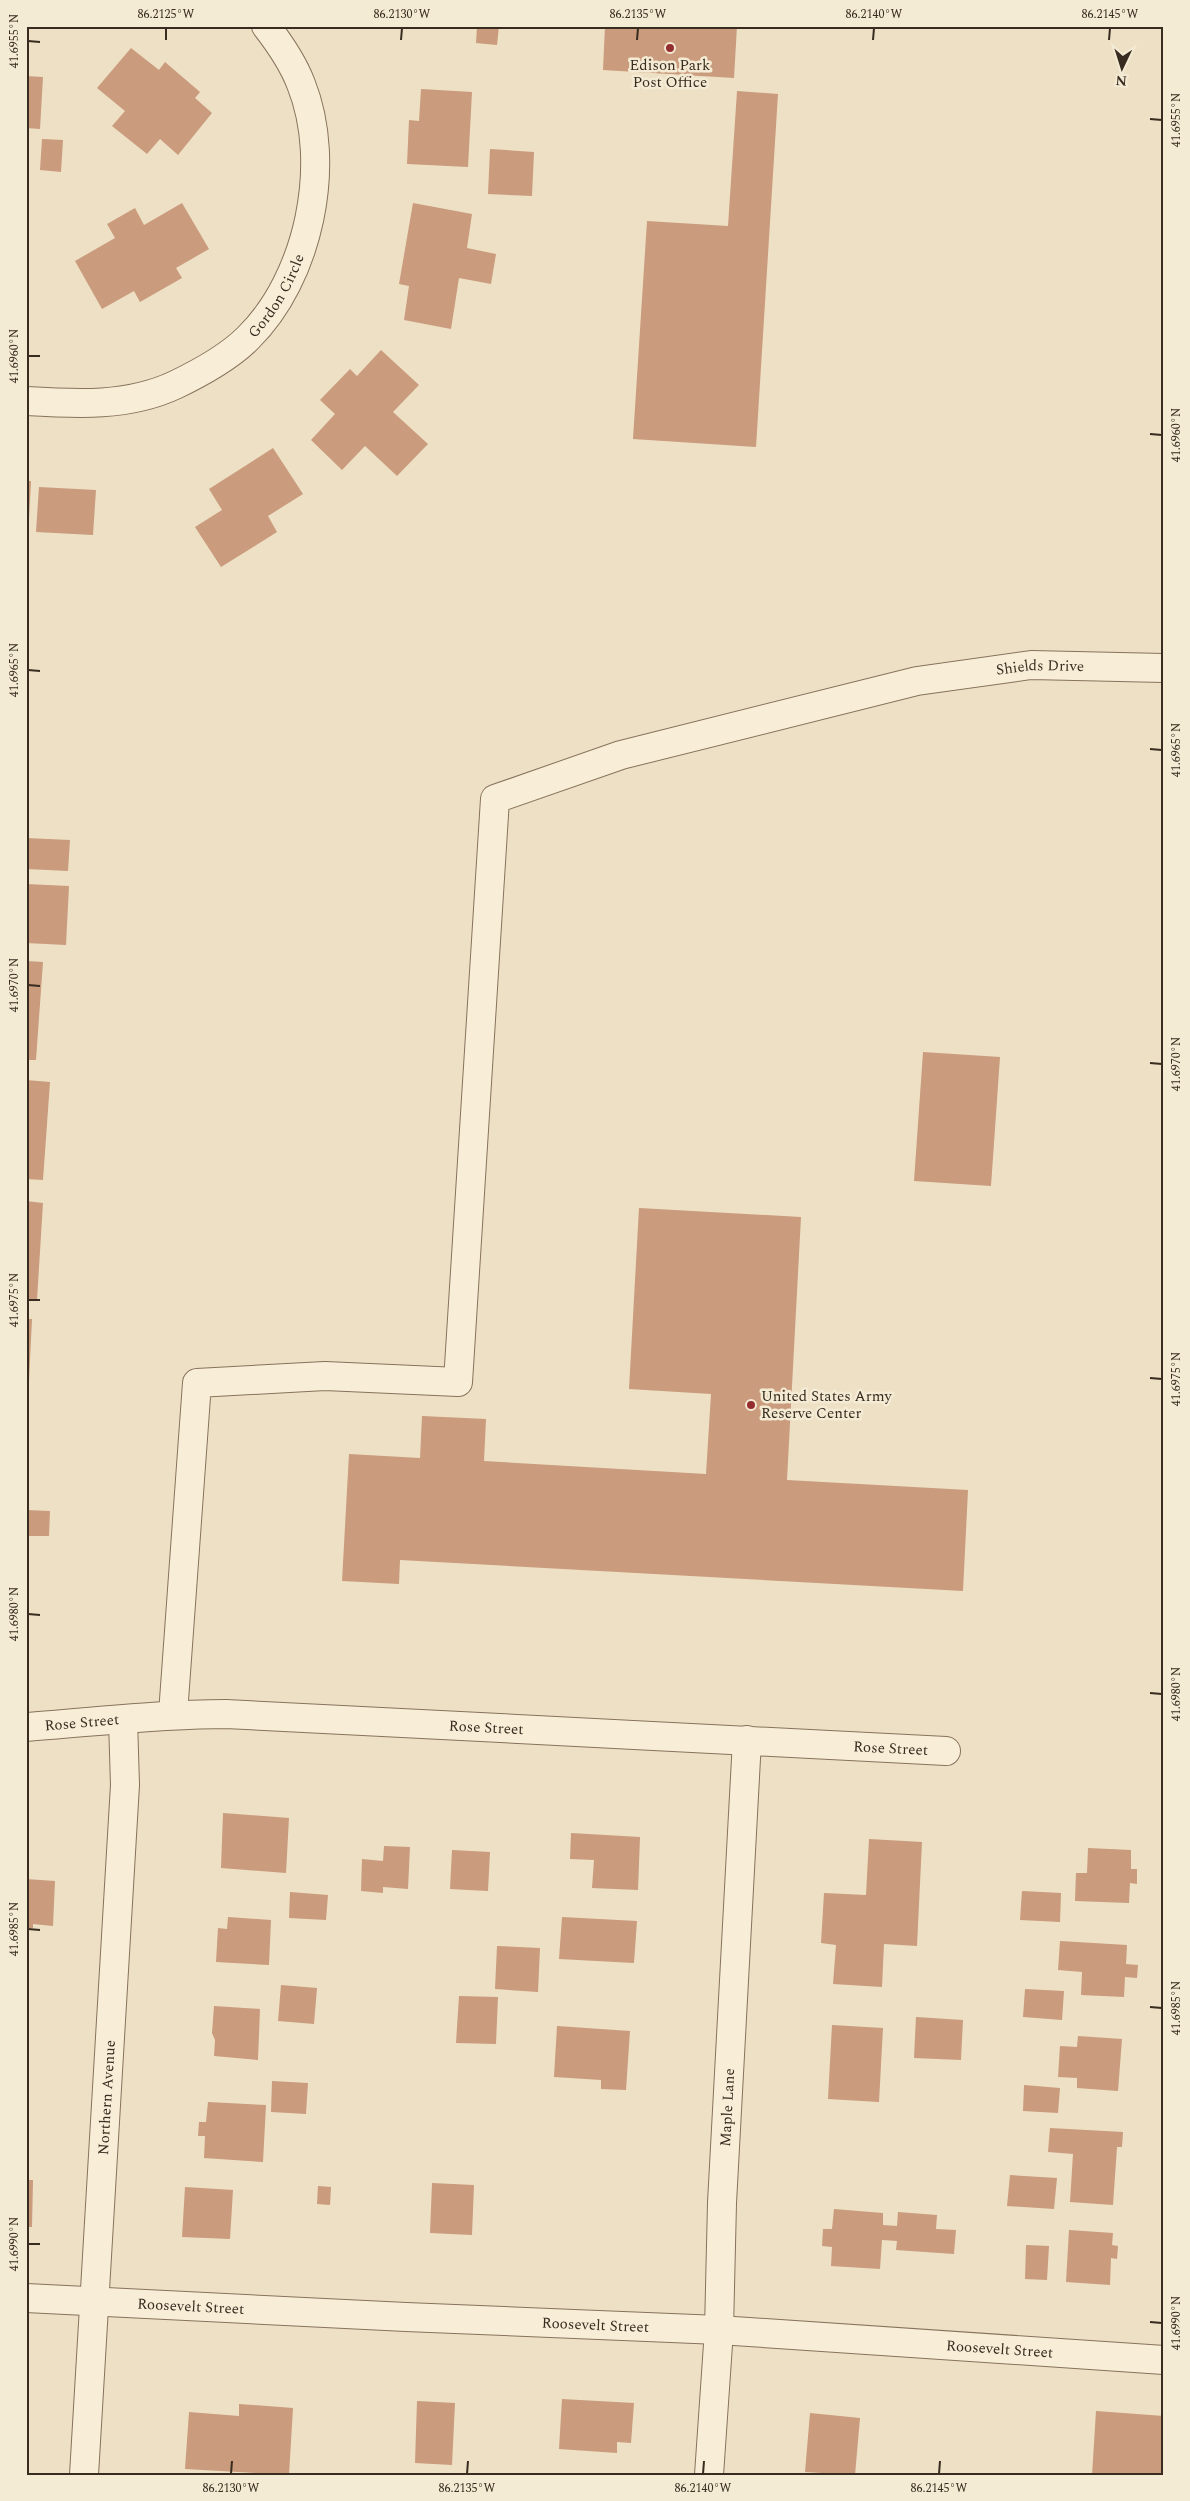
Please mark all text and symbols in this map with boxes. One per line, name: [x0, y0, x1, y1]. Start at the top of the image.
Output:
text: 86.2125°W: [138, 5, 195, 24]
text: 86.2130°W: [374, 5, 431, 24]
text: 86.2135°W: [610, 5, 667, 24]
text: 86.2140°W: [846, 5, 903, 24]
text: 86.2145°W: [1082, 5, 1139, 24]
text: 41.6955°N: [5, 14, 24, 68]
marker: Edison Park Post Office: [664, 42, 676, 54]
north arrow: [1098, 42, 1148, 92]
place label: Edison Park Post Office: [630, 54, 710, 94]
text: N: [1115, 70, 1128, 91]
text: 41.6955°N: [1167, 93, 1186, 147]
street label: Gordon Circle: [243, 251, 311, 344]
text: 41.6960°N: [5, 329, 24, 383]
text: 41.6960°N: [1167, 408, 1186, 462]
text: 41.6965°N: [5, 643, 24, 697]
street label: Shields Drive: [995, 654, 1084, 682]
text: 41.6965°N: [1167, 723, 1186, 777]
text: 41.6970°N: [5, 958, 24, 1012]
text: 41.6970°N: [1167, 1037, 1186, 1091]
text: 41.6975°N: [5, 1273, 24, 1327]
text: 41.6975°N: [1167, 1352, 1186, 1406]
place label: United States Army Reserve Center: [761, 1385, 892, 1425]
marker: United States Army Reserve Center: [745, 1399, 757, 1411]
text: 41.6980°N: [5, 1587, 24, 1641]
text: 41.6980°N: [1167, 1667, 1186, 1721]
street label: Rose Street: [44, 1708, 120, 1738]
street label: Rose Street: [448, 1714, 524, 1741]
street label: Rose Street: [853, 1735, 929, 1762]
text: 41.6985°N: [5, 1902, 24, 1956]
text: 41.6985°N: [1167, 1981, 1186, 2035]
street label: Northern Avenue: [92, 2039, 122, 2156]
street label: Maple Lane: [714, 2068, 741, 2147]
text: 41.6990°N: [5, 2217, 24, 2271]
street label: Roosevelt Street: [137, 2293, 245, 2321]
text: 41.6990°N: [1167, 2296, 1186, 2350]
street label: Roosevelt Street: [541, 2312, 649, 2339]
street label: Roosevelt Street: [945, 2334, 1054, 2365]
text: 86.2130°W: [203, 2479, 260, 2498]
text: 86.2135°W: [439, 2479, 496, 2498]
text: 86.2140°W: [675, 2479, 732, 2498]
text: 86.2145°W: [911, 2479, 968, 2498]

